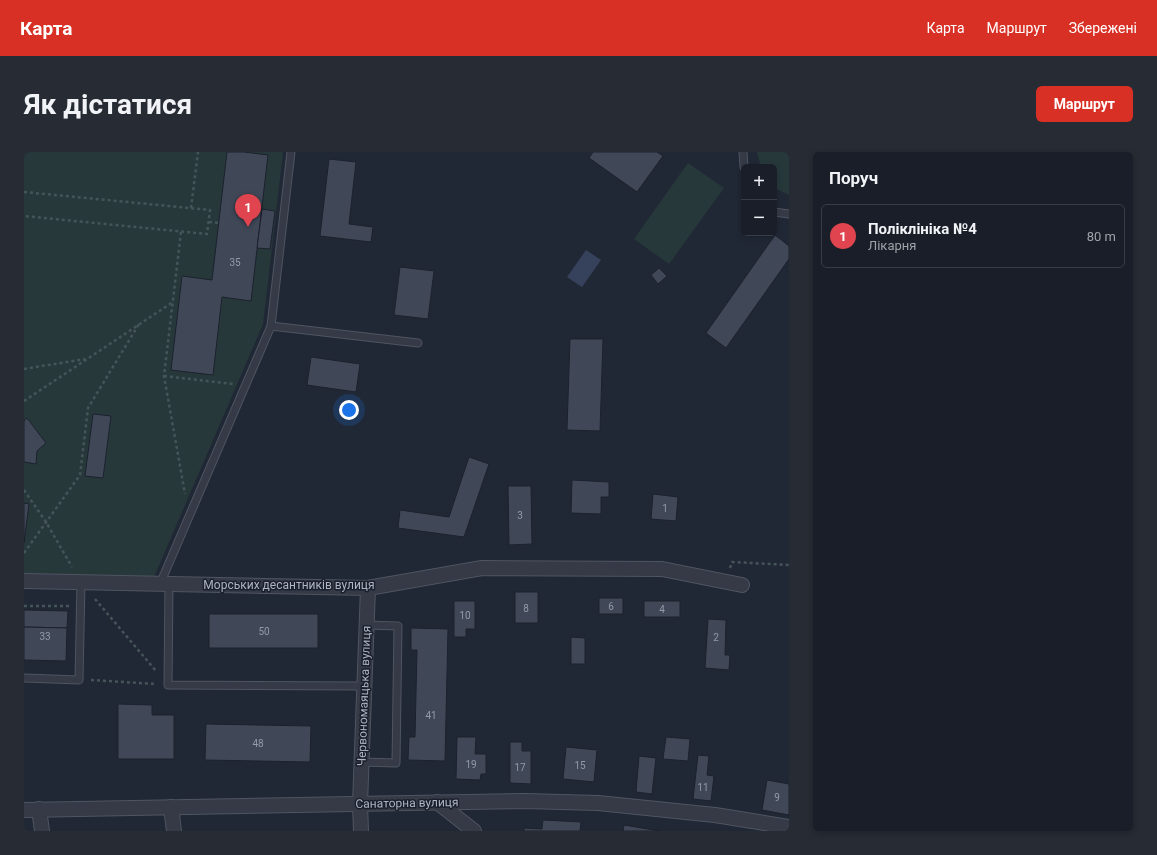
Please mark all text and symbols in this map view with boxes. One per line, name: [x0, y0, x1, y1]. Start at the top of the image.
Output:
text: Карта: [20, 17, 72, 40]
text: Карта: [926, 20, 965, 36]
text: Маршрут: [987, 20, 1047, 36]
text: Збережені: [1069, 20, 1137, 36]
button: Маршрут: [1036, 86, 1133, 122]
text: Як дістатися: [24, 88, 192, 121]
map controls: [741, 164, 777, 236]
button: +: [741, 164, 777, 200]
text: Поруч: [829, 168, 878, 188]
pin: 1: [235, 194, 261, 227]
button: −: [741, 200, 777, 236]
text: Поліклініка №4: [868, 220, 977, 238]
text: 1: [839, 229, 847, 244]
text: 80 m: [1087, 229, 1116, 244]
text: Лікарня: [868, 238, 916, 253]
house number: 35: [229, 257, 241, 268]
your location: [339, 400, 359, 420]
house number: 1: [662, 503, 668, 514]
house number: 3: [517, 510, 523, 521]
street label: Морських десантників вулиця: [203, 578, 375, 592]
house number: 6: [608, 601, 614, 612]
house number: 8: [523, 603, 529, 614]
house number: 4: [659, 604, 665, 615]
house number: 10: [459, 610, 471, 621]
house number: 50: [258, 626, 270, 637]
street label: Червономаяцька вулиця: [355, 626, 373, 766]
house number: 33: [39, 631, 51, 642]
house number: 2: [713, 632, 719, 643]
house number: 41: [425, 710, 437, 721]
house number: 48: [252, 738, 264, 749]
house number: 19: [465, 759, 477, 770]
house number: 15: [574, 760, 586, 771]
house number: 17: [514, 762, 526, 773]
house number: 11: [697, 782, 709, 793]
house number: 9: [774, 792, 780, 803]
street label: Санаторна вулиця: [355, 795, 459, 811]

